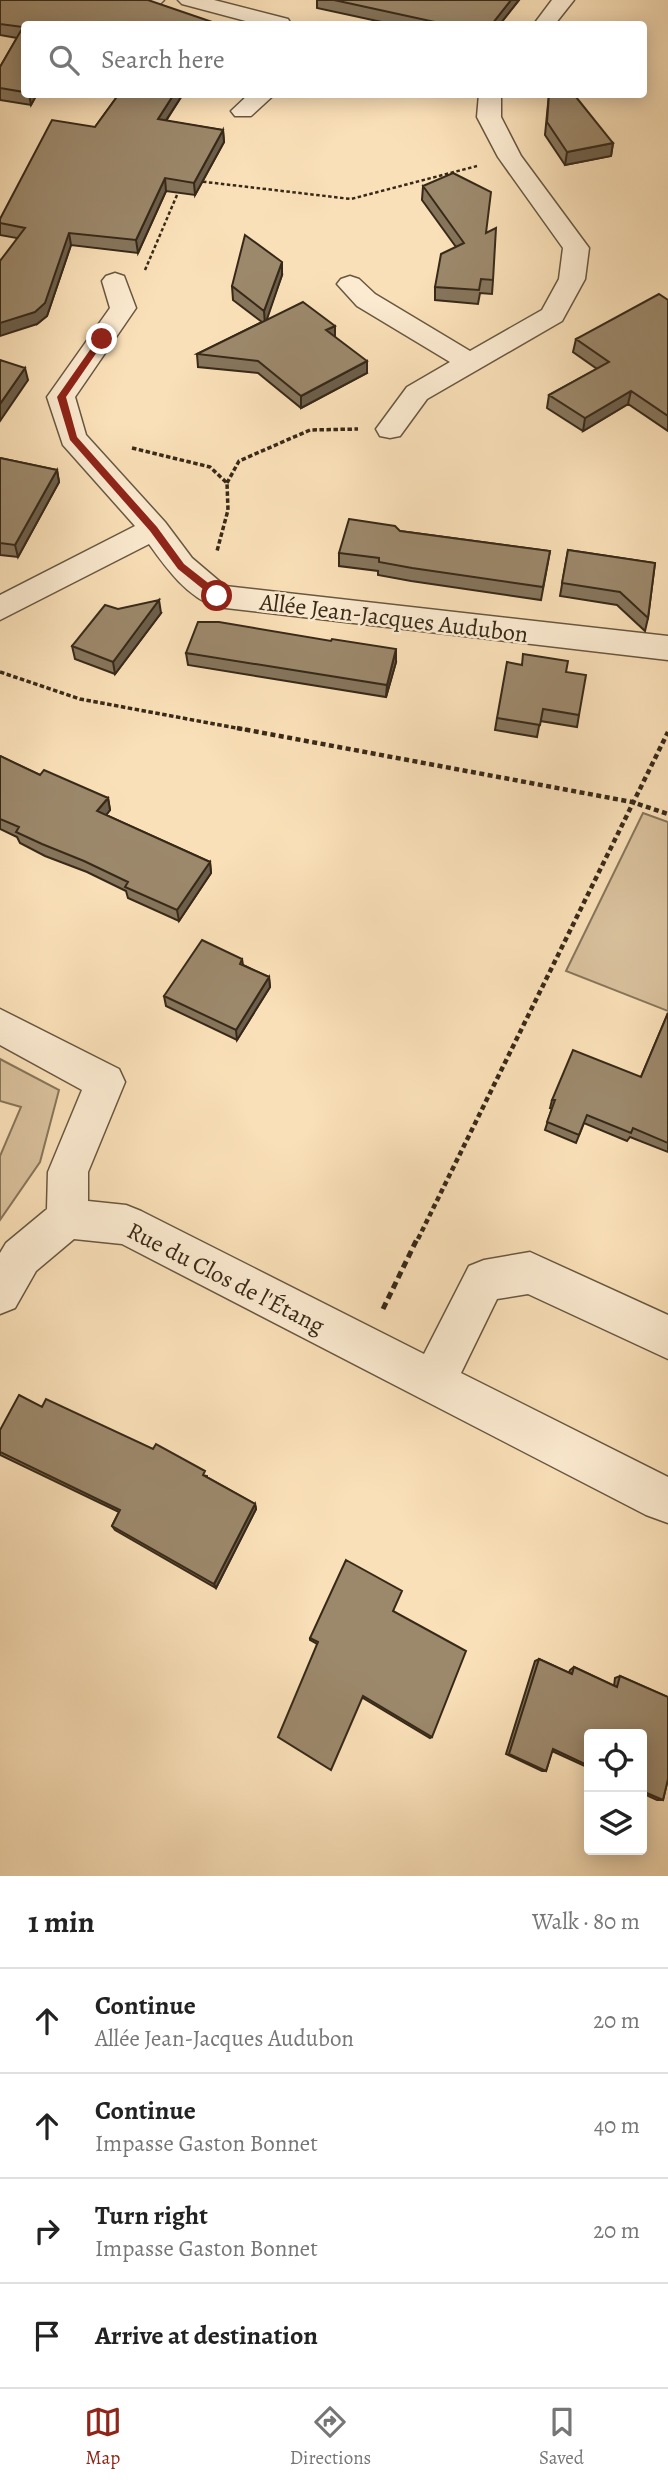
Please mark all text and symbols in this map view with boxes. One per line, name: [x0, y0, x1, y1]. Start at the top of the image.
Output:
search box: [21, 21, 647, 98]
icon: search: [45, 41, 83, 79]
text: Search here: [101, 42, 225, 77]
route end: [86, 323, 117, 354]
route start: [201, 580, 232, 611]
street label: Allée Jean-Jacques Audubon: [257, 586, 530, 650]
street label: Rue du Clos de l'Étang: [122, 1214, 330, 1342]
map controls: [584, 1729, 647, 1855]
button: locate: [584, 1729, 647, 1792]
button: layers: [584, 1792, 647, 1855]
text: 1 min: [28, 1902, 95, 1942]
text: Walk · 80 m: [532, 1906, 640, 1937]
text: Continue: [95, 1988, 196, 2023]
icon: ahead: [28, 2002, 66, 2040]
text: 20 m: [593, 2005, 640, 2036]
text: Allée Jean-Jacques Audubon: [95, 2023, 354, 2054]
text: Continue: [95, 2093, 196, 2128]
icon: ahead: [28, 2107, 66, 2145]
text: 40 m: [594, 2110, 640, 2141]
text: Impasse Gaston Bonnet: [95, 2128, 318, 2159]
text: Turn right: [95, 2198, 208, 2233]
icon: right: [28, 2212, 66, 2250]
text: 20 m: [593, 2215, 640, 2246]
text: Impasse Gaston Bonnet: [95, 2233, 318, 2264]
icon: arrive: [28, 2317, 66, 2355]
text: Arrive at destination: [95, 2318, 318, 2353]
tab: Map: [84, 2403, 122, 2471]
tab: Directions: [290, 2403, 371, 2471]
tab: Saved: [539, 2403, 584, 2471]

